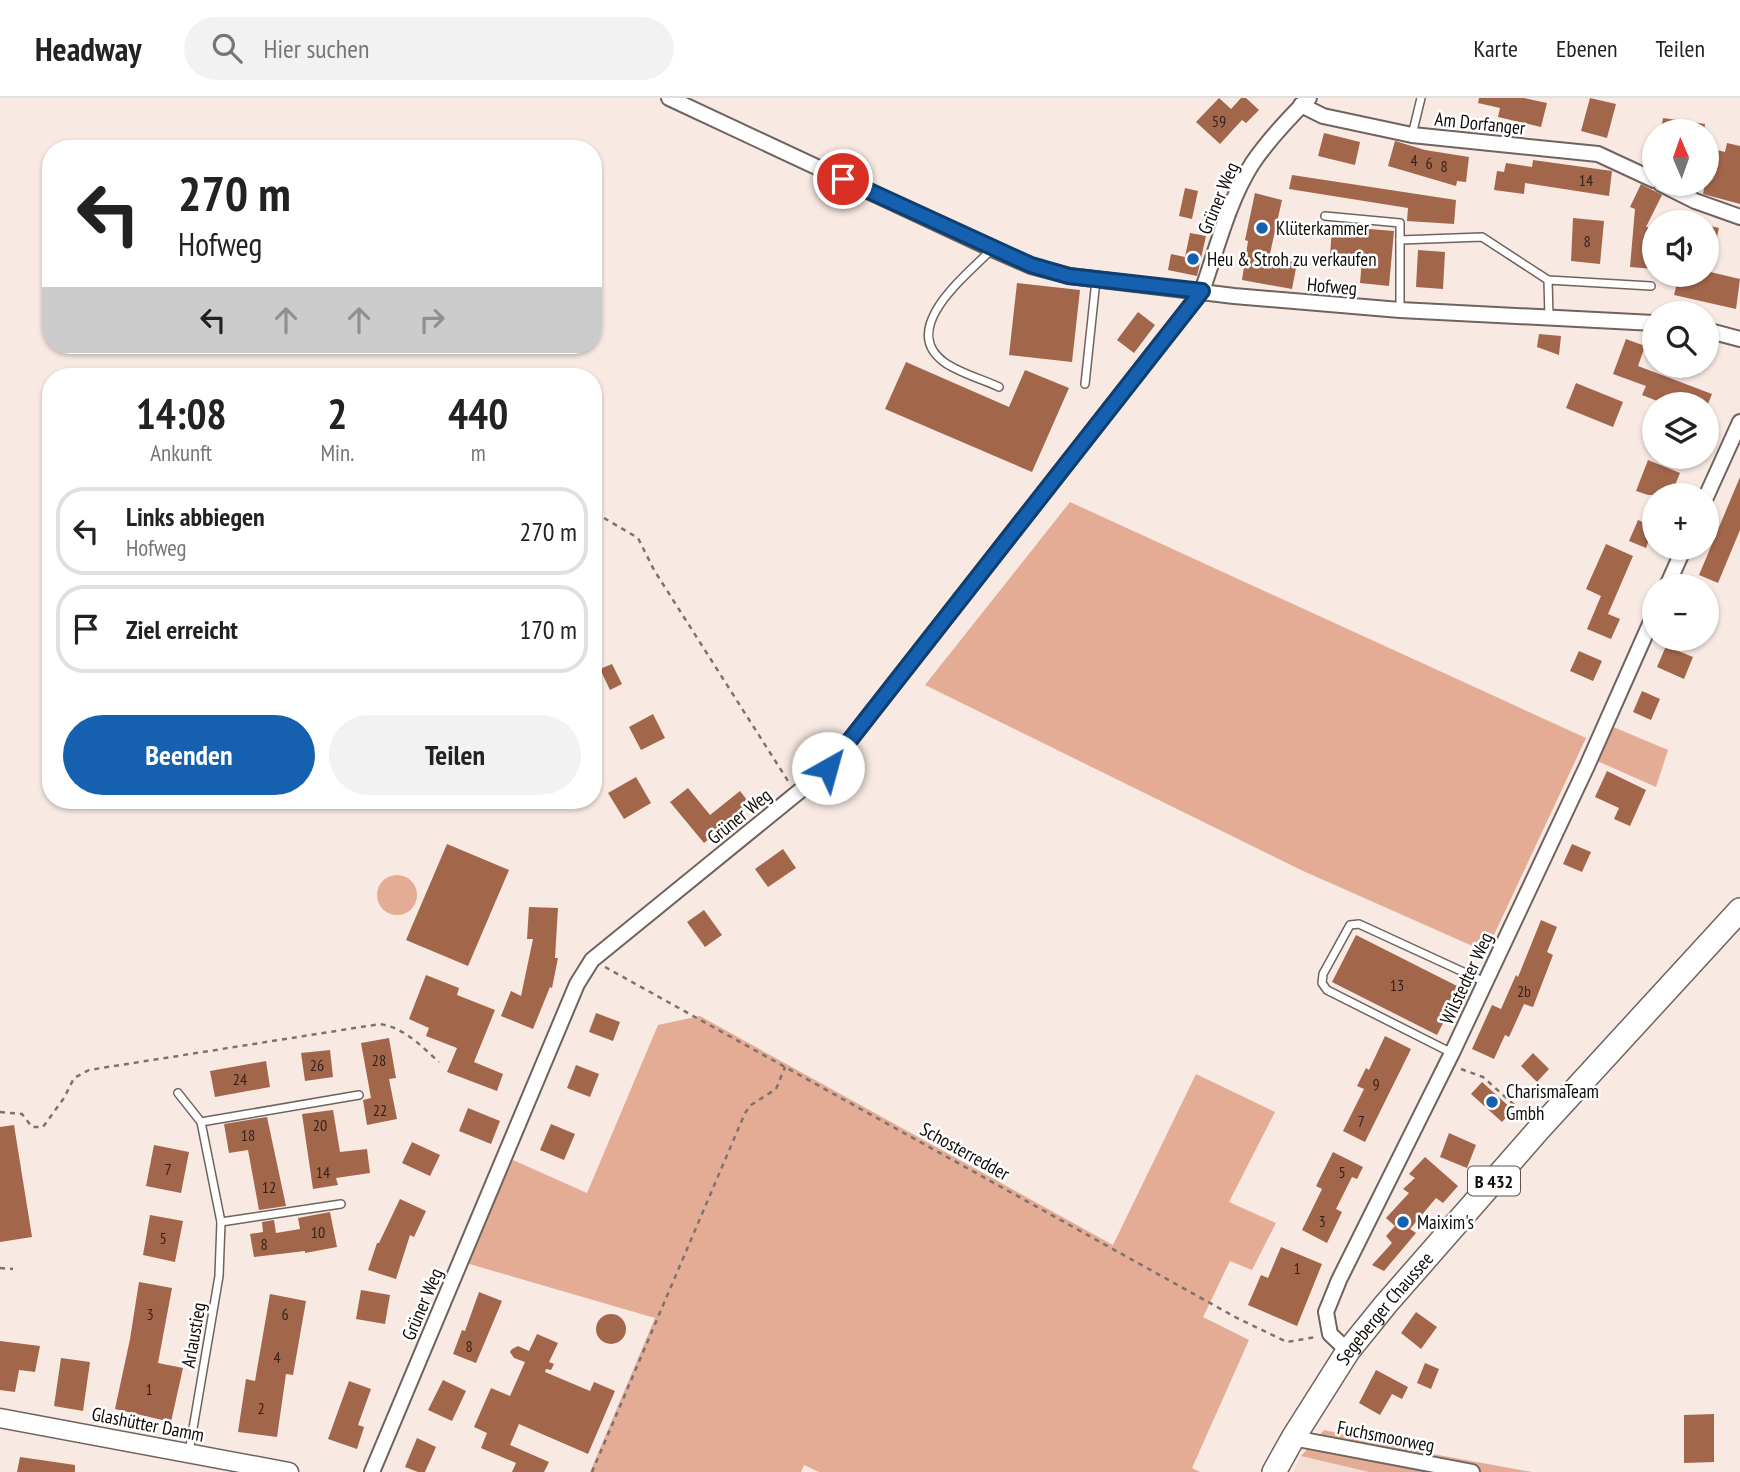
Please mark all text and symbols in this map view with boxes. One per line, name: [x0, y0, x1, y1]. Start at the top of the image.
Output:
search box: [184, 17, 674, 80]
text: Headway: [35, 27, 142, 70]
icon: search: [208, 29, 246, 67]
text: Hier suchen: [264, 32, 369, 65]
text: Karte: [1474, 33, 1518, 64]
text: Ebenen: [1556, 33, 1618, 64]
text: Teilen: [1656, 33, 1705, 64]
street label: Am Dorfanger: [1434, 106, 1527, 140]
house number: 59: [1212, 111, 1226, 131]
north arrow: [1642, 119, 1718, 196]
map controls: [1642, 119, 1719, 651]
pin: [813, 149, 873, 209]
house number: 4: [1410, 150, 1418, 170]
house number: 6: [1425, 153, 1433, 173]
house number: 8: [1440, 156, 1448, 176]
street label: Grüner Weg: [1192, 158, 1244, 238]
icon: arrive: [824, 160, 862, 198]
text: 270 m: [178, 161, 291, 225]
icon: left: [63, 168, 154, 259]
house number: 14: [1579, 170, 1593, 190]
button: sound: [1642, 210, 1719, 287]
place label: Klüterkammer: [1276, 216, 1370, 240]
marker: Klüterkammer: [1254, 220, 1270, 236]
text: Hofweg: [178, 223, 262, 265]
house number: 8: [1583, 231, 1591, 251]
place label: Heu & Stroh zu verkaufen: [1207, 247, 1377, 271]
marker: Heu & Stroh zu verkaufen: [1185, 251, 1201, 267]
street label: Hofweg: [1306, 272, 1358, 300]
icon: left: [194, 301, 232, 339]
icon: ahead: [267, 301, 305, 339]
icon: ahead: [340, 301, 378, 339]
icon: right: [413, 301, 451, 339]
button: search: [1642, 301, 1719, 378]
text: 14:08: [136, 386, 227, 441]
text: 2: [327, 386, 347, 441]
text: 440: [448, 386, 508, 441]
button: layers: [1642, 392, 1719, 469]
text: Ankunft: [150, 438, 212, 467]
text: Min.: [320, 438, 354, 467]
text: m: [471, 438, 486, 467]
button: +: [1642, 483, 1719, 560]
text: Links abbiegen: [126, 500, 265, 533]
icon: left: [67, 512, 105, 550]
text: 270 m: [519, 515, 577, 548]
text: Hofweg: [126, 533, 187, 562]
button: −: [1642, 574, 1719, 651]
icon: arrive: [67, 610, 105, 648]
text: Ziel erreicht: [126, 613, 238, 646]
text: 170 m: [519, 613, 577, 646]
button: Beenden: [63, 715, 315, 795]
button: Teilen: [329, 715, 581, 795]
position arrow: [791, 731, 865, 805]
street label: Grüner Weg: [702, 783, 776, 849]
street label: Wilstedter Weg: [1434, 928, 1498, 1028]
house number: 13: [1390, 975, 1404, 995]
house number: 2b: [1517, 981, 1531, 1001]
house number: 28: [372, 1050, 386, 1070]
house number: 26: [310, 1055, 324, 1075]
house number: 24: [233, 1069, 247, 1089]
house number: 9: [1372, 1074, 1380, 1094]
place label: CharismaTeam Gmbh: [1506, 1079, 1599, 1125]
marker: CharismaTeam Gmbh: [1484, 1094, 1500, 1110]
house number: 22: [373, 1100, 387, 1120]
house number: 7: [1357, 1111, 1365, 1131]
house number: 20: [313, 1115, 327, 1135]
street label: Schosterredder: [916, 1117, 1015, 1186]
house number: 18: [241, 1125, 255, 1145]
house number: 7: [164, 1159, 172, 1179]
house number: 14: [316, 1162, 330, 1182]
house number: 5: [1338, 1162, 1346, 1182]
road number: B 432: [1468, 1166, 1520, 1196]
house number: 12: [262, 1177, 276, 1197]
place label: Maixim's: [1417, 1210, 1474, 1234]
house number: 3: [1318, 1211, 1326, 1231]
marker: Maixim's: [1395, 1214, 1411, 1230]
house number: 10: [311, 1222, 325, 1242]
house number: 5: [159, 1228, 167, 1248]
house number: 8: [260, 1234, 268, 1254]
street label: Segeberger Chaussee: [1330, 1247, 1438, 1369]
house number: 1: [1293, 1258, 1301, 1278]
street label: Grüner Weg: [396, 1264, 448, 1344]
street label: Arlaustieg: [175, 1300, 211, 1370]
house number: 3: [146, 1304, 154, 1324]
house number: 6: [281, 1304, 289, 1324]
house number: 8: [465, 1336, 473, 1356]
house number: 4: [273, 1347, 281, 1367]
house number: 1: [145, 1379, 153, 1399]
house number: 2: [257, 1398, 265, 1418]
street label: Glashütter Damm: [90, 1401, 206, 1447]
street label: Fuchsmoorweg: [1335, 1415, 1437, 1457]

